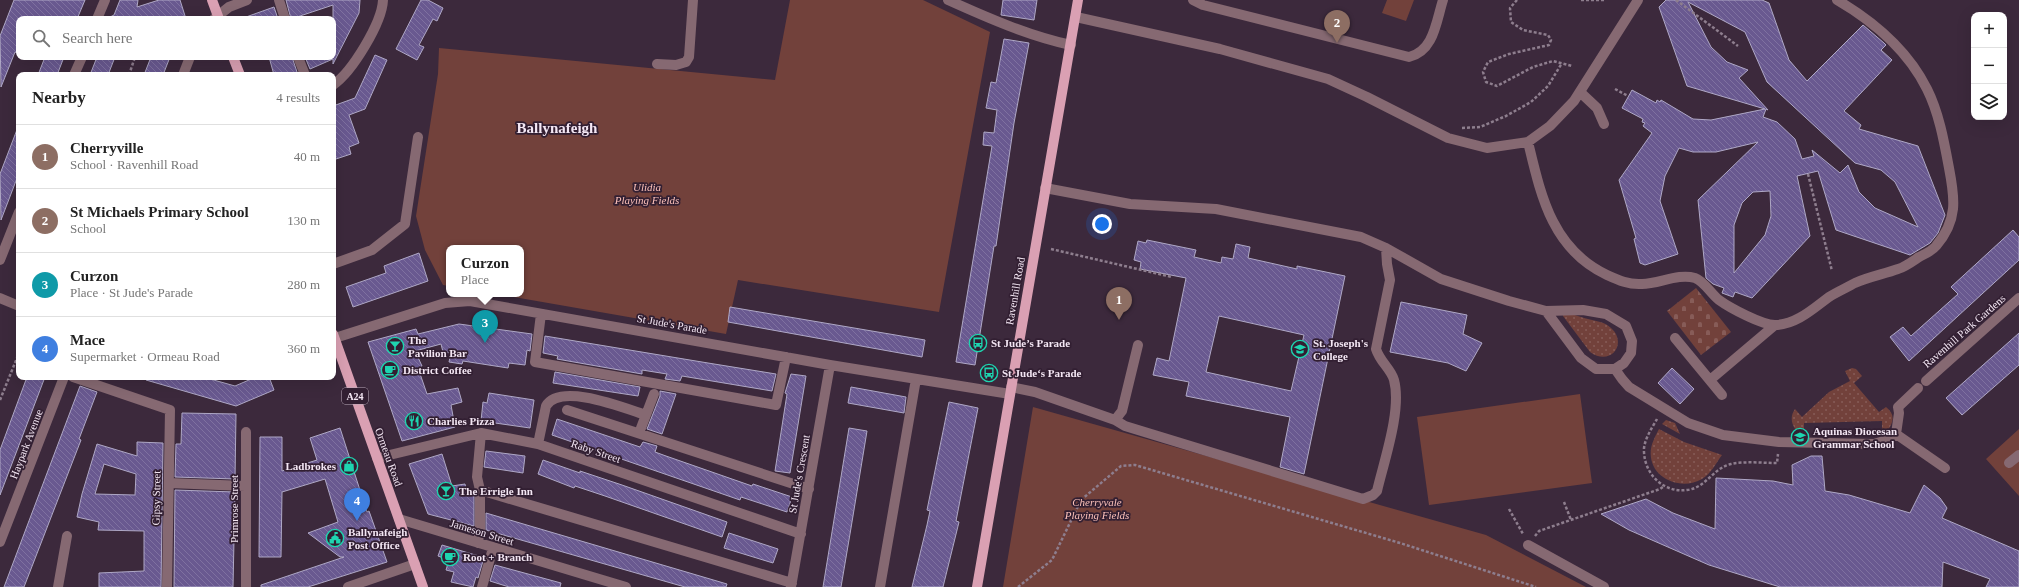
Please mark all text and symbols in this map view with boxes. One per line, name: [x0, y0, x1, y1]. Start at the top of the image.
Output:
pin: 2: [1324, 10, 1350, 43]
map controls: [1971, 12, 2007, 120]
button: +: [1971, 12, 2007, 48]
search box: [16, 16, 336, 60]
icon: search: [30, 27, 52, 49]
text: Search here: [62, 30, 132, 46]
button: −: [1971, 48, 2007, 84]
button: layers: [1971, 84, 2007, 120]
text: Nearby: [32, 88, 86, 107]
text: 4 results: [276, 90, 320, 105]
district label: Ballynafeigh: [517, 120, 598, 136]
text: Cherryville: [70, 140, 143, 156]
text: 1: [42, 149, 48, 164]
text: 40 m: [294, 149, 320, 164]
text: School · Ravenhill Road: [70, 157, 198, 172]
park label: Ulidia Playing Fields: [614, 181, 679, 206]
text: St Michaels Primary School: [70, 204, 249, 220]
text: 2: [42, 213, 48, 228]
text: 130 m: [287, 213, 320, 228]
your location: [1092, 214, 1112, 234]
text: School: [70, 221, 106, 236]
popup: [446, 245, 524, 297]
text: Curzon: [461, 255, 509, 271]
street label: Ravenhill Road: [1003, 256, 1027, 326]
text: Curzon: [70, 268, 118, 284]
text: Place: [461, 272, 489, 287]
text: 3: [42, 277, 48, 292]
text: 280 m: [287, 277, 320, 292]
text: Place · St Jude's Parade: [70, 285, 193, 300]
pin: 1: [1106, 287, 1132, 320]
street label: Ravenhill Park Gardens: [1920, 292, 2008, 370]
pin: 3: [472, 310, 498, 343]
street label: St Jude's Parade: [636, 312, 708, 336]
text: Mace: [70, 332, 105, 348]
bus stop icon: St Jude’s Parade: [968, 333, 988, 353]
place label: The Pavilion Bar: [408, 334, 467, 359]
bar icon: The Pavilion Bar: [385, 336, 405, 356]
place label: St Jude’s Parade: [991, 337, 1070, 349]
place label: St. Joseph's College: [1313, 337, 1369, 362]
school or university icon: St. Joseph's College: [1290, 339, 1310, 359]
text: 4: [42, 341, 48, 356]
text: 360 m: [287, 341, 320, 356]
text: Supermarket · Ormeau Road: [70, 349, 220, 364]
cafe icon: District Coffee: [380, 360, 400, 380]
bus stop icon: St Jude‘s Parade: [979, 363, 999, 383]
place label: District Coffee: [403, 364, 472, 376]
place label: St Jude‘s Parade: [1002, 367, 1082, 379]
road number: A24: [342, 388, 368, 404]
street label: Haypark Avenue: [7, 407, 45, 480]
restaurant icon: Charlies Pizza: [404, 411, 424, 431]
place label: Charlies Pizza: [427, 415, 495, 427]
place label: Aquinas Diocesan Grammar School: [1813, 425, 1897, 450]
street label: Ormeau Road: [373, 426, 405, 488]
school or university icon: Aquinas Diocesan Grammar School: [1790, 427, 1810, 447]
street label: St Jude's Crescent: [786, 434, 812, 514]
street label: Raby Street: [570, 437, 622, 465]
shop icon: Ladbrokes: [339, 456, 359, 476]
place label: Ladbrokes: [285, 460, 337, 472]
street label: Gipsy Street: [150, 471, 162, 525]
street label: Primrose Street: [228, 475, 240, 543]
bar icon: The Errigle Inn: [436, 481, 456, 501]
place label: The Errigle Inn: [459, 485, 533, 497]
pin: 4: [344, 488, 370, 521]
park label: Cherryvale Playing Fields: [1064, 496, 1129, 521]
street label: Jameson Street: [449, 517, 515, 547]
place label: Ballynafeigh Post Office: [348, 526, 407, 551]
public building icon: Ballynafeigh Post Office: [325, 528, 345, 548]
cafe icon: Root + Branch: [440, 547, 460, 567]
place label: Root + Branch: [463, 551, 532, 563]

